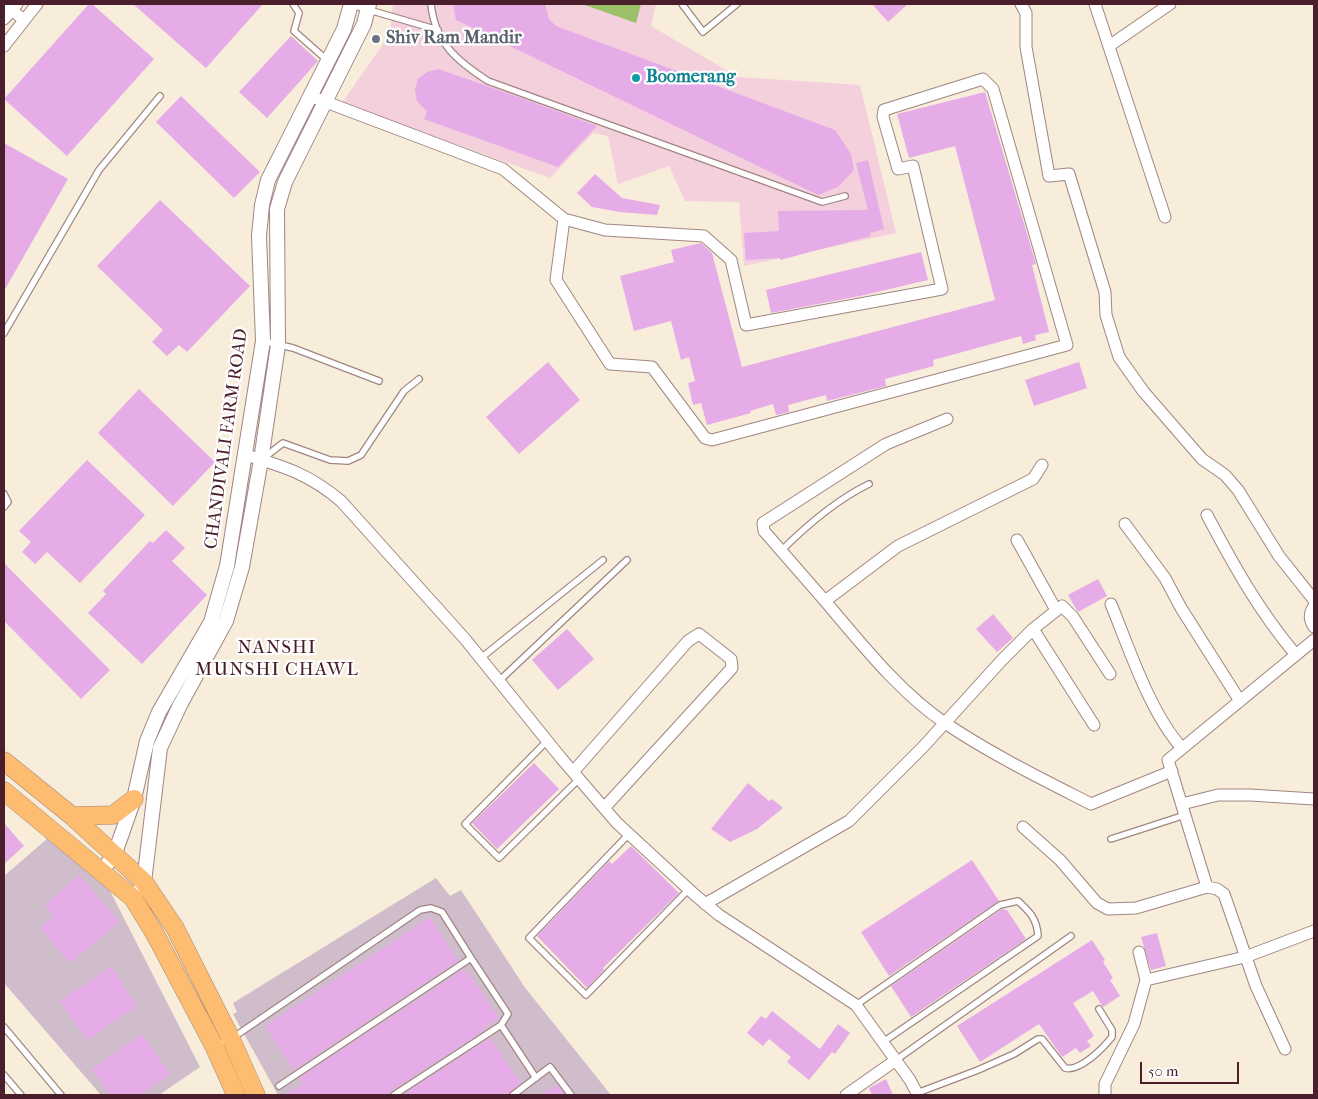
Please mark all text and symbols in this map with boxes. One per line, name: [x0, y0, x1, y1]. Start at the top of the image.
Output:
place label: Shiv Ram Mandir: [386, 28, 522, 50]
marker: Shiv Ram Mandir: [370, 33, 382, 45]
place label: Boomerang: [646, 67, 736, 89]
marker: Boomerang: [630, 72, 642, 84]
street label: CHANDIVALI FARM ROAD: [201, 327, 253, 551]
district label: NANSHI MUNSHI CHAWL: [194, 637, 360, 681]
scale bar: [1143, 1052, 1242, 1084]
text: 50 m: [1148, 1062, 1178, 1080]

